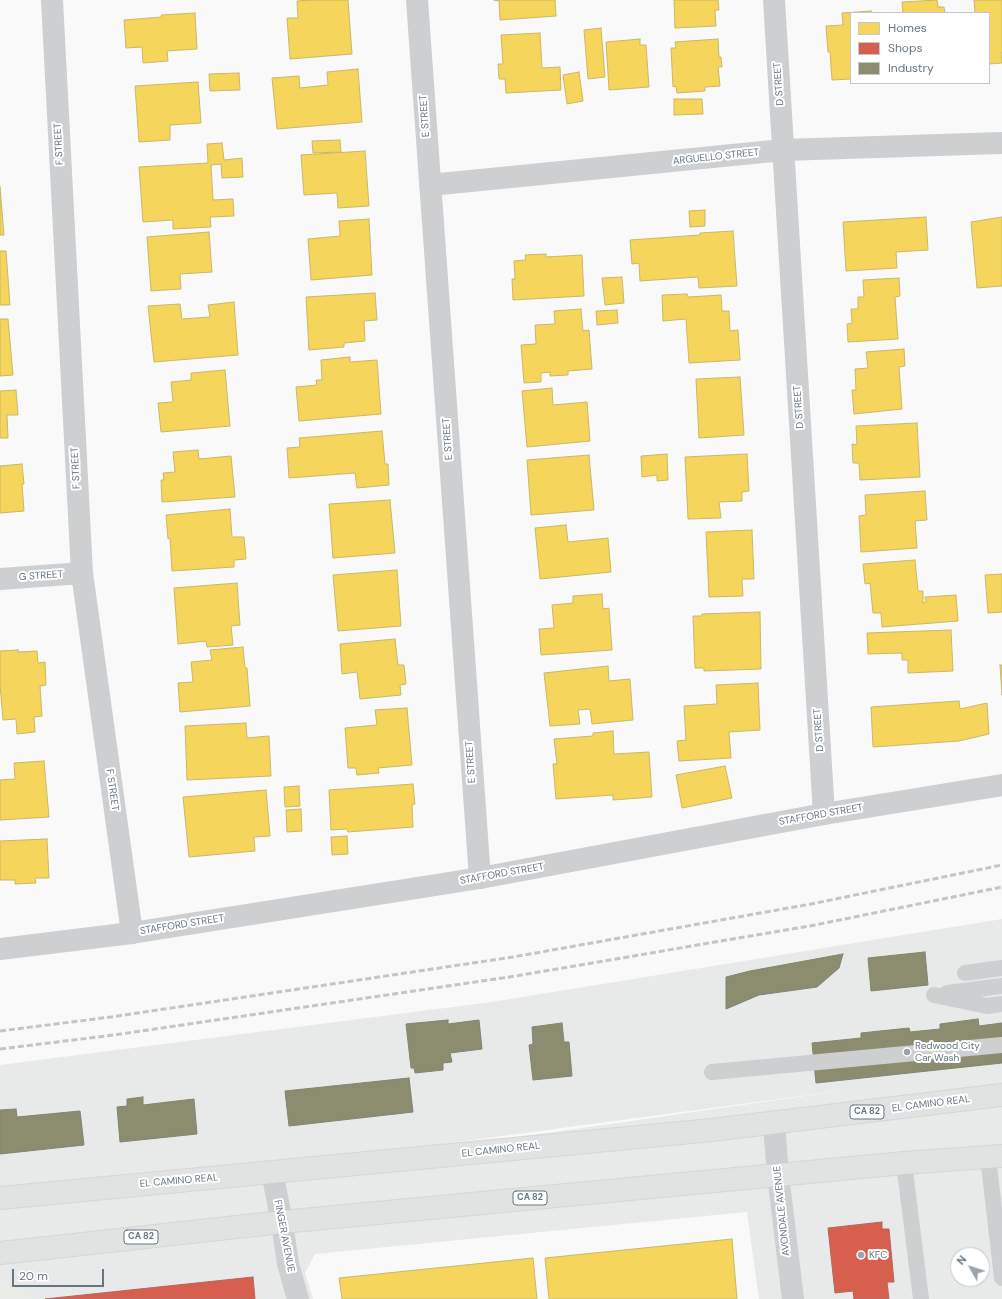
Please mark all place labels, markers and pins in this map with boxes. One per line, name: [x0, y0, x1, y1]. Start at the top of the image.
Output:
place label: Redwood City Car Wash: [915, 1040, 980, 1064]
marker: Redwood City Car Wash: [902, 1047, 912, 1057]
place label: KFC: [869, 1249, 887, 1261]
marker: KFC: [856, 1250, 866, 1260]

